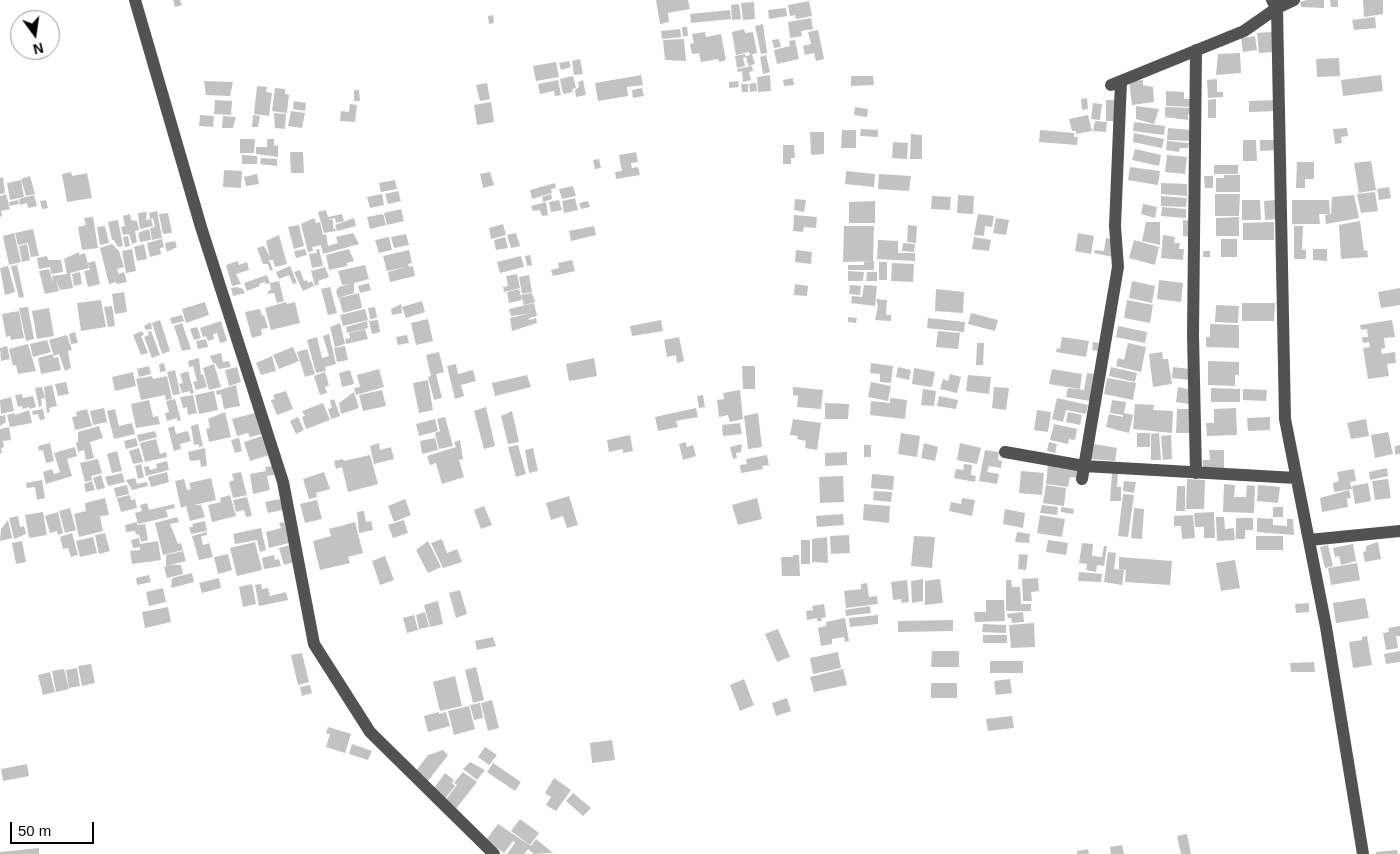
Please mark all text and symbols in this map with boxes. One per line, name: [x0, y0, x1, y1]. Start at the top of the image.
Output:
north arrow: [10, 10, 60, 60]
text: N: [32, 40, 45, 58]
scale bar: [12, 812, 96, 844]
text: 50 m: [18, 822, 51, 839]

